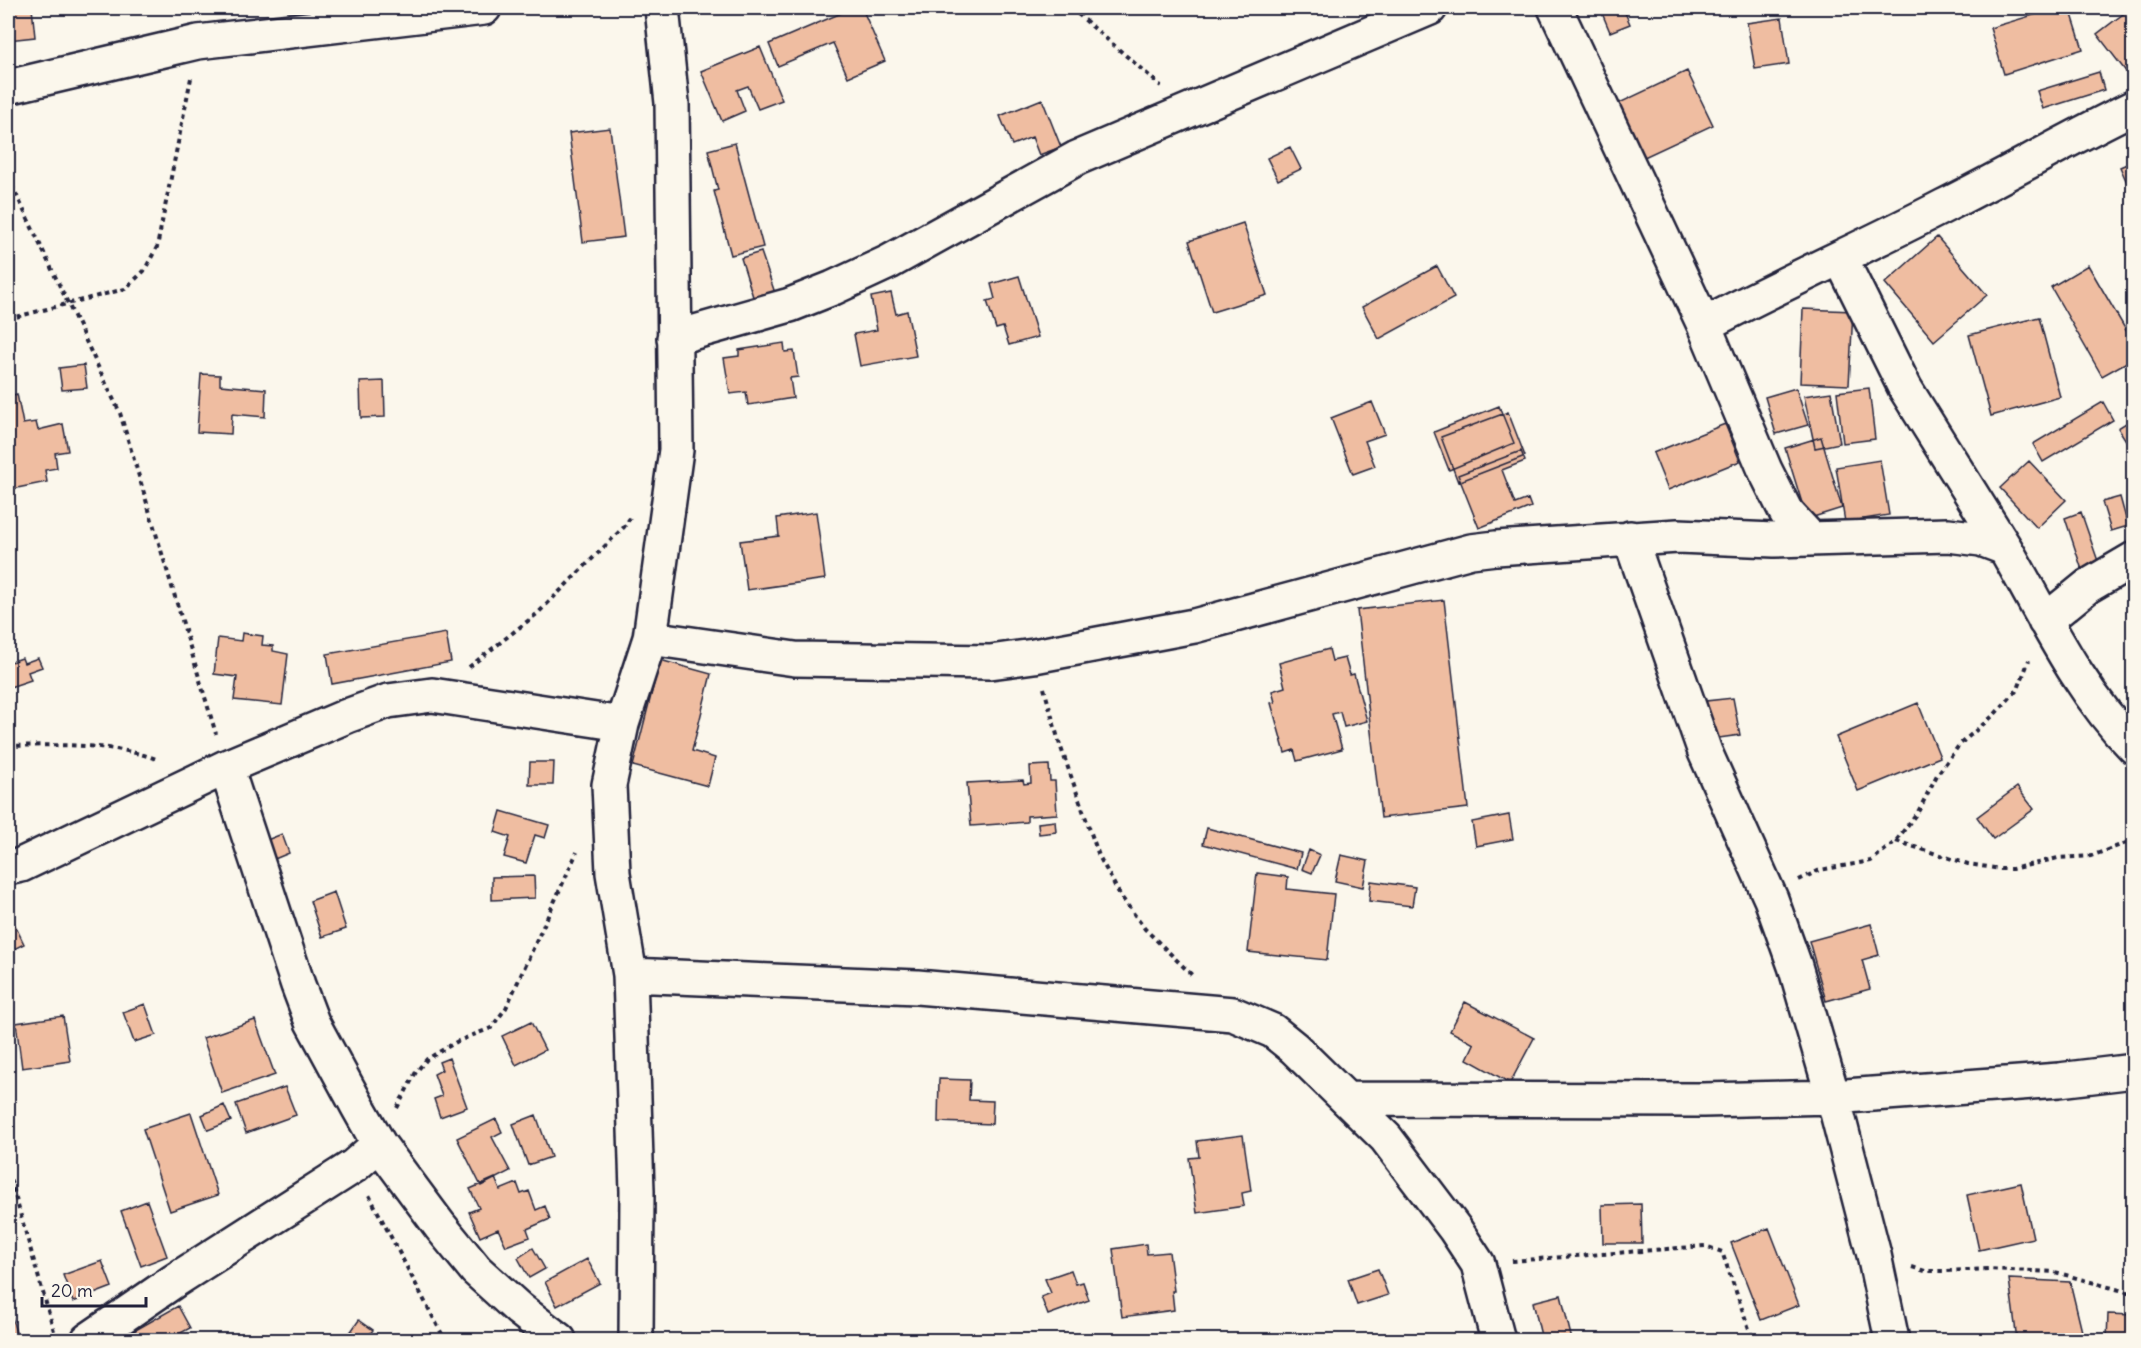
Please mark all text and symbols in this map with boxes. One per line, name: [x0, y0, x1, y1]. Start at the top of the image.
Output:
scale bar: [42, 1270, 146, 1308]
text: 20 m: [51, 1279, 93, 1302]

